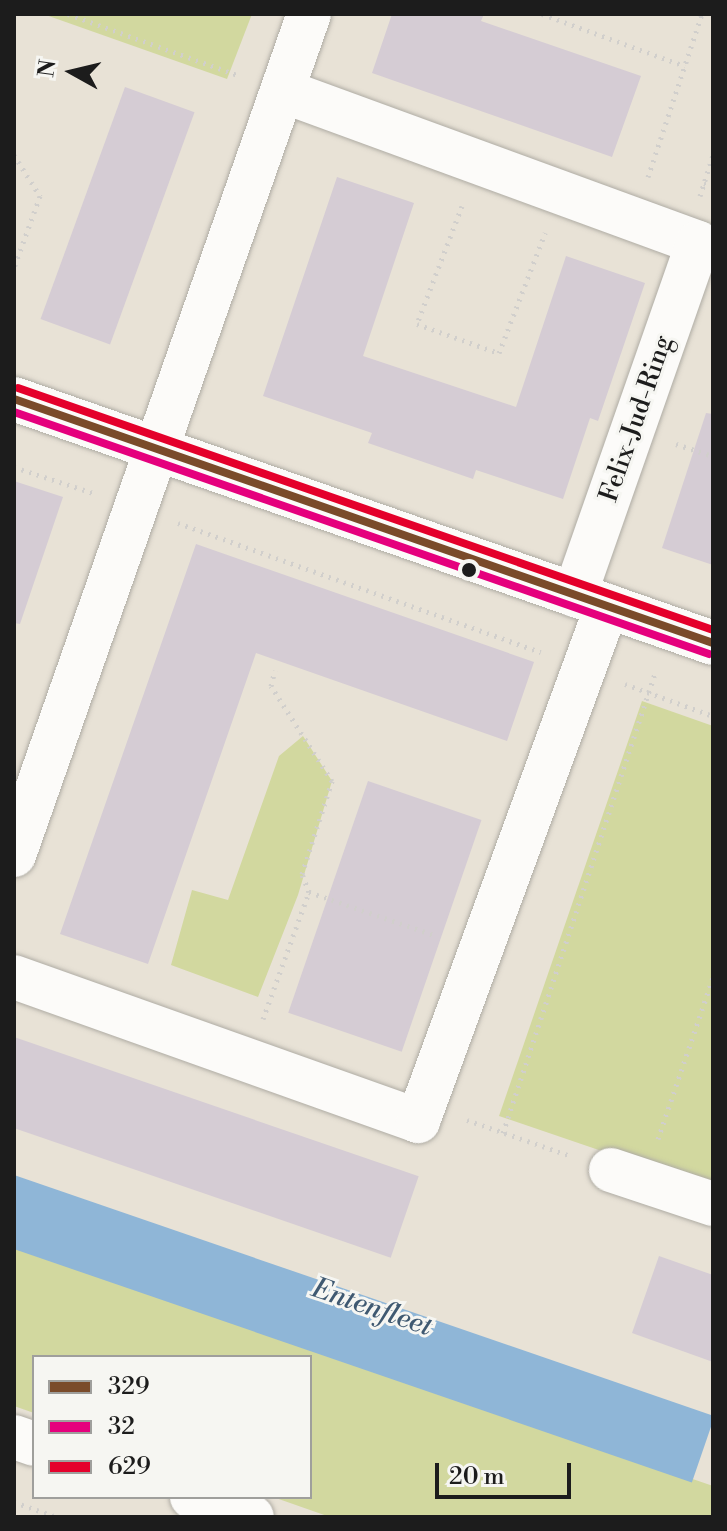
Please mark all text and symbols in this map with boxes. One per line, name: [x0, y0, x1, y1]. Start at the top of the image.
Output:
north arrow: [32, 32, 112, 112]
text: N: [33, 58, 62, 79]
street label: Felix-Jud-Ring: [594, 332, 680, 506]
unlabelled marker: [461, 562, 477, 578]
water label: Entenfleet: [308, 1272, 436, 1344]
legend: [32, 1355, 312, 1499]
text: 329: [108, 1372, 149, 1402]
text: 32: [108, 1412, 135, 1442]
scale bar: [439, 1447, 575, 1497]
text: 629: [108, 1452, 151, 1482]
text: 20 m: [449, 1462, 505, 1492]

